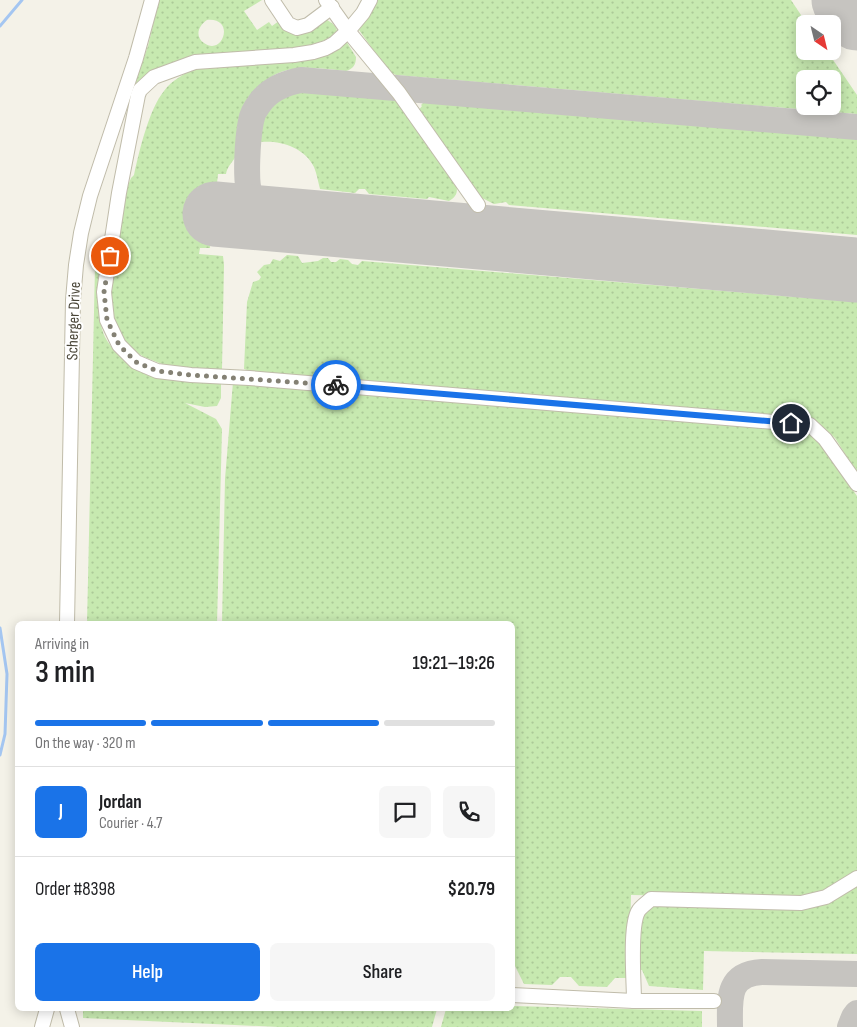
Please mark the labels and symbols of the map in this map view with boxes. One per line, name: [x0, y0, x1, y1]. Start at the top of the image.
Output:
north arrow: [796, 15, 841, 60]
pin: [89, 235, 131, 277]
street label: Scherger Drive: [63, 281, 85, 361]
courier: [311, 360, 361, 410]
pin: [770, 402, 812, 444]

